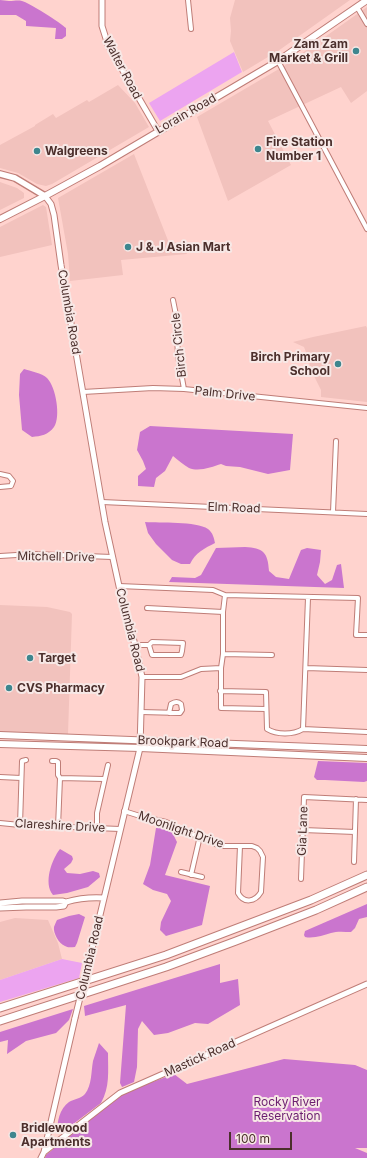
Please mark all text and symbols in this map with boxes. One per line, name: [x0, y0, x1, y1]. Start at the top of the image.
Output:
street label: Walter Road: [100, 34, 144, 102]
place label: Zam Zam Market & Grill: [269, 37, 348, 65]
marker: Zam Zam Market & Grill: [351, 46, 361, 56]
street label: Lorain Road: [153, 91, 219, 137]
place label: Fire Station Number 1: [266, 135, 333, 163]
place label: Walgreens: [45, 144, 108, 158]
marker: Fire Station Number 1: [253, 144, 263, 154]
marker: Walgreens: [32, 146, 42, 156]
place label: J & J Asian Mart: [136, 240, 230, 254]
marker: J & J Asian Mart: [123, 242, 133, 252]
street label: Columbia Road: [54, 269, 84, 355]
street label: Birch Circle: [168, 312, 190, 378]
place label: Birch Primary School: [251, 350, 330, 378]
marker: Birch Primary School: [333, 359, 343, 369]
street label: Palm Drive: [194, 384, 256, 404]
street label: Elm Road: [207, 500, 261, 516]
street label: Mitchell Drive: [17, 549, 95, 565]
street label: Columbia Road: [113, 587, 147, 673]
place label: Target: [38, 651, 76, 665]
marker: Target: [25, 653, 35, 663]
place label: CVS Pharmacy: [17, 681, 105, 695]
marker: CVS Pharmacy: [4, 683, 14, 693]
street label: Brookpark Road: [137, 733, 229, 751]
street label: Gia Lane: [295, 806, 311, 856]
street label: Moonlight Drive: [136, 809, 226, 851]
street label: Clareshire Drive: [14, 816, 106, 836]
street label: Columbia Road: [73, 915, 107, 1001]
street label: Mastick Road: [162, 1036, 238, 1080]
park label: Rocky River Reservation: [253, 1095, 321, 1123]
place label: Bridlewood Apartments: [21, 1121, 91, 1149]
scale bar: [231, 1124, 294, 1150]
marker: Bridlewood Apartments: [8, 1130, 18, 1140]
text: 100 m: [236, 1131, 270, 1146]

